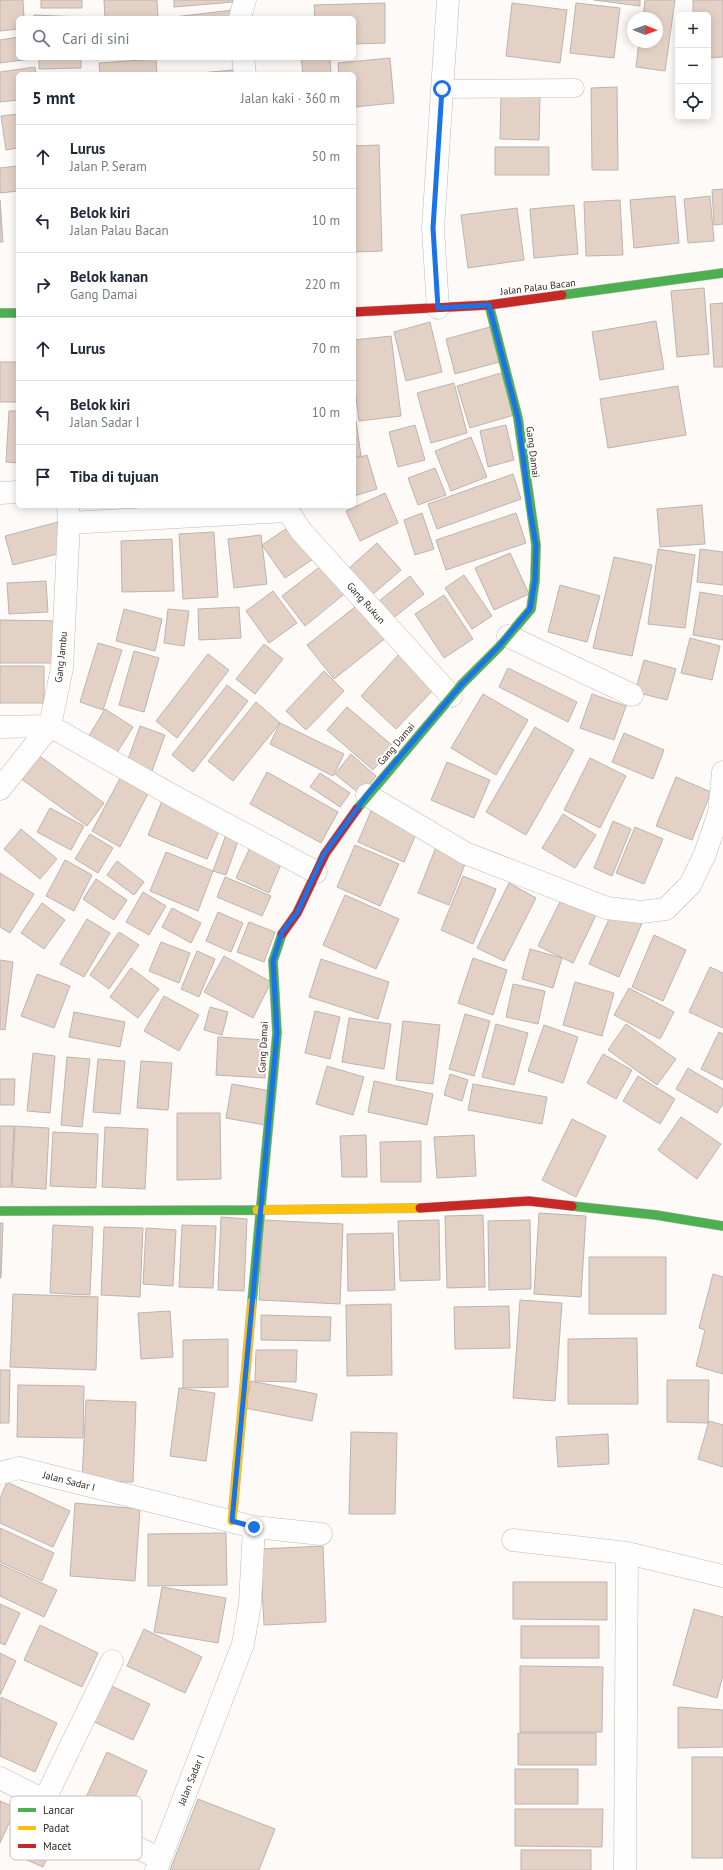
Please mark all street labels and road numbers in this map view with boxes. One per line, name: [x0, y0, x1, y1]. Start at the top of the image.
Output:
street label: Jalan Palau Bacan: [499, 276, 576, 298]
street label: Gang Damai: [523, 425, 543, 479]
street label: Gang Rukun: [344, 580, 388, 626]
street label: Gang Jambu: [52, 631, 70, 683]
street label: Gang Damai: [374, 720, 418, 768]
street label: Gang Damai: [255, 1021, 271, 1073]
street label: Jalan Sadar I: [41, 1468, 97, 1494]
street label: Jalan Sadar I: [175, 1753, 207, 1808]

